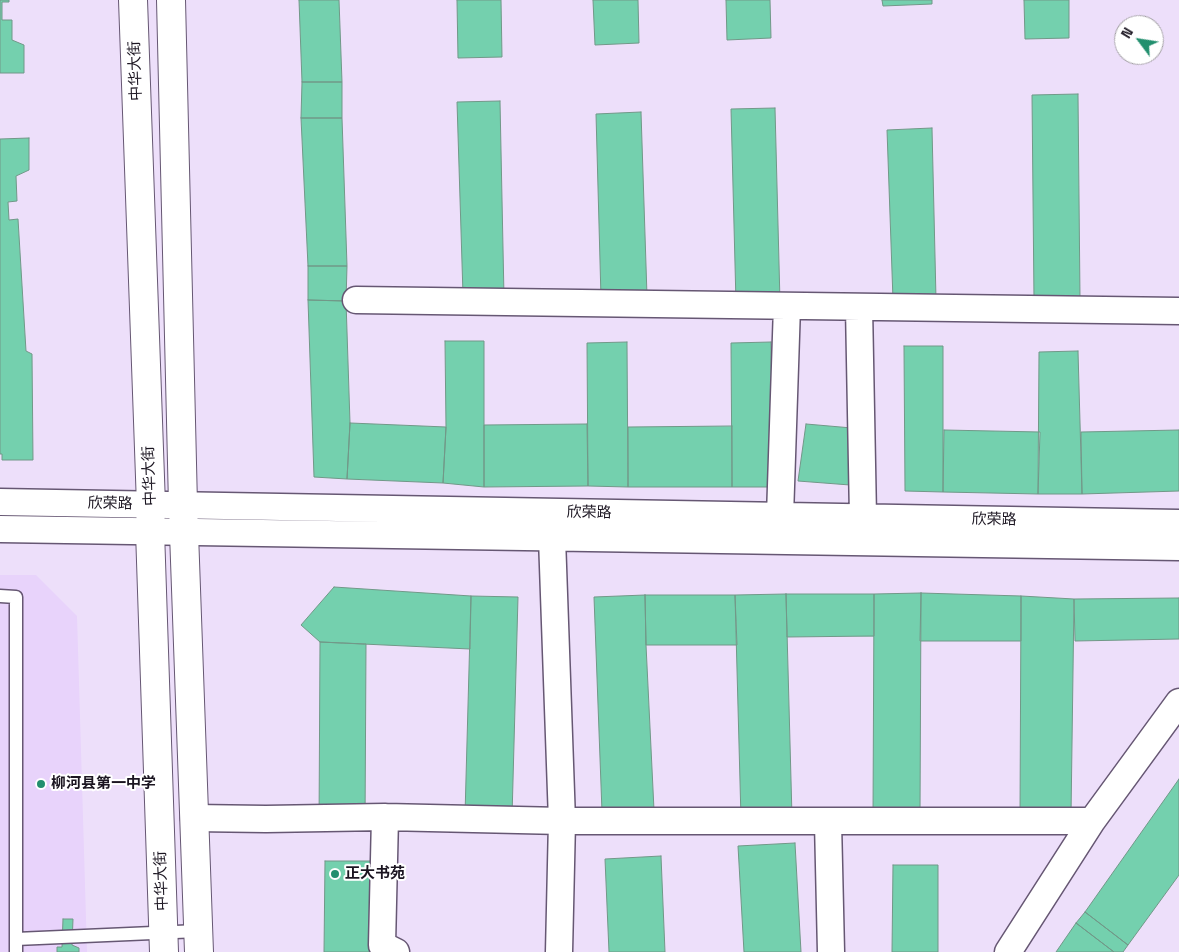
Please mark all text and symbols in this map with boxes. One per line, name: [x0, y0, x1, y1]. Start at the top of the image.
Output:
north arrow: [1114, 15, 1164, 65]
text: N: [1117, 24, 1137, 41]
street label: 中华大街: [126, 41, 146, 101]
street label: 中华大街: [140, 446, 160, 506]
street label: 欣荣路: [87, 495, 133, 513]
street label: 欣荣路: [566, 504, 612, 522]
street label: 欣荣路: [971, 511, 1017, 529]
place label: 柳河县第一中学: [51, 775, 156, 793]
marker: 柳河县第一中学: [35, 778, 47, 790]
street label: 中华大街: [152, 851, 172, 911]
place label: 正大书苑: [345, 865, 405, 883]
marker: 正大书苑: [329, 868, 341, 880]

